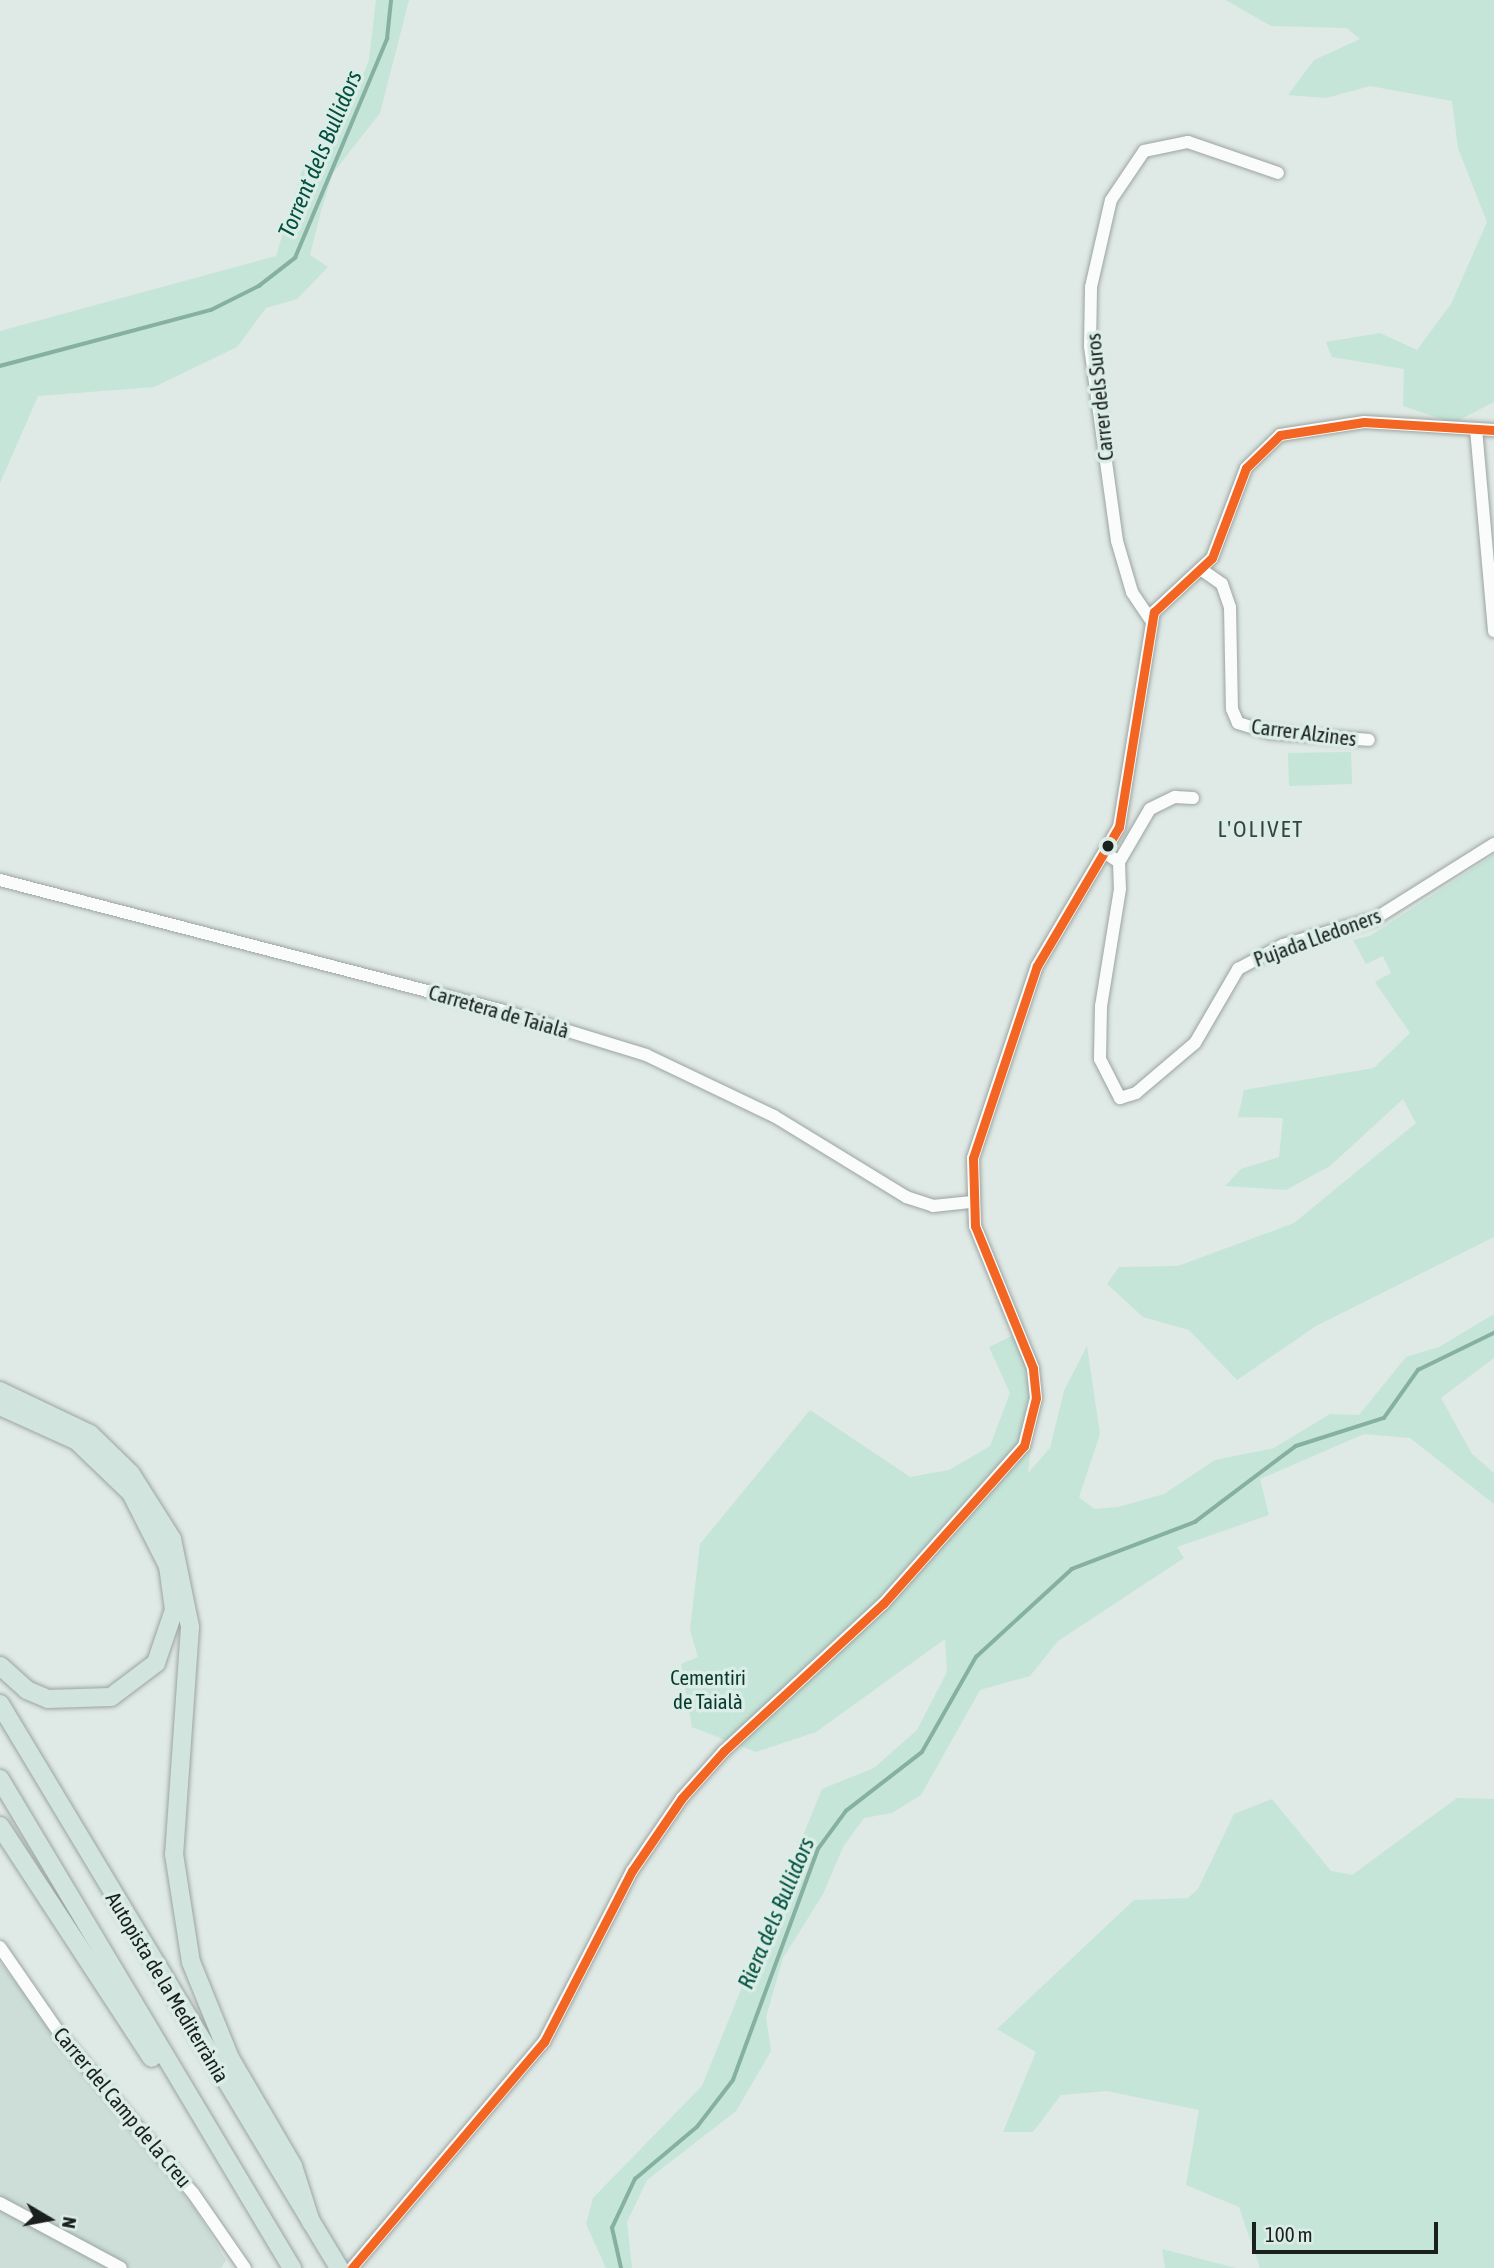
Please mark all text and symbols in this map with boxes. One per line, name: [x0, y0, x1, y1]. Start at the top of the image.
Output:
water label: Torrent dels Bullidors: [272, 66, 368, 242]
street label: Carrer dels Suros: [1080, 332, 1118, 462]
street label: Carrer Alzines: [1250, 713, 1358, 751]
district label: L'OLIVET: [1219, 815, 1303, 843]
unlabelled marker: [1101, 839, 1115, 853]
street label: Pujada Lledoners: [1250, 902, 1384, 972]
street label: Carretera de Taialà: [426, 979, 572, 1043]
park label: Cementiri de Taialà: [670, 1664, 746, 1714]
water label: Riera dels Bullidors: [732, 1833, 820, 1993]
street label: Autopista de la Mediterrània: [101, 1887, 235, 2087]
street label: Carrer del Camp de la Creu: [49, 2022, 197, 2192]
north arrow: [14, 2184, 84, 2254]
scale bar: [1256, 2208, 1442, 2252]
text: N: [58, 2215, 81, 2230]
text: 100 m: [1265, 2222, 1313, 2246]

